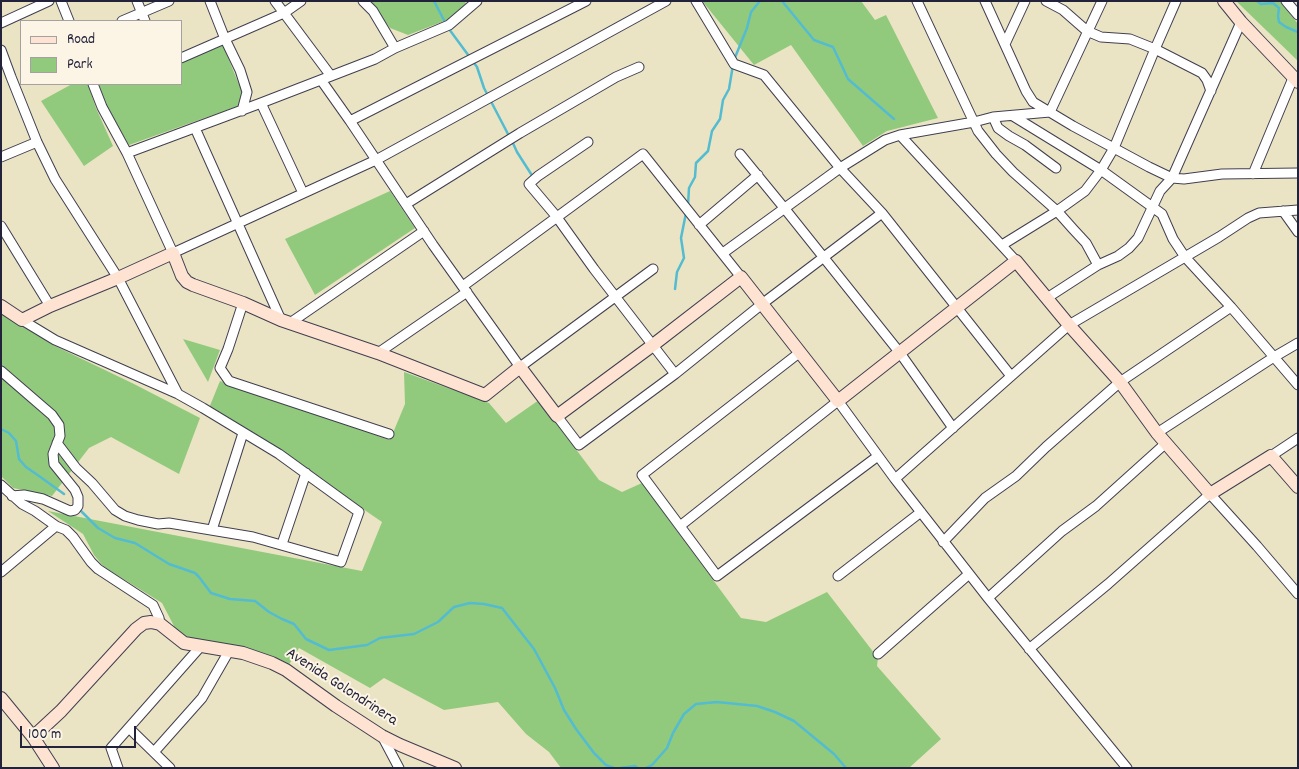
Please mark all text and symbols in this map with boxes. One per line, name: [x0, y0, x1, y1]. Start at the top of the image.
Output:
legend: [20, 20, 182, 85]
text: Road: [67, 29, 95, 51]
text: Park: [67, 54, 93, 76]
street label: Avenida Golondrinera: [282, 645, 400, 731]
scale bar: [22, 716, 139, 748]
text: 100 m: [28, 724, 61, 746]

